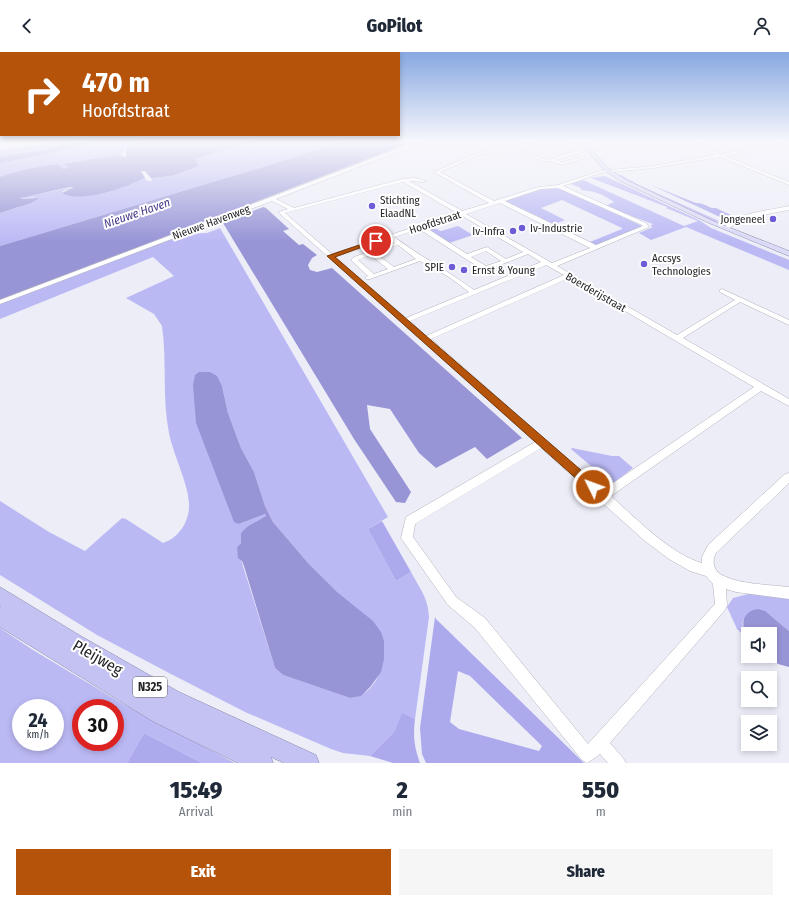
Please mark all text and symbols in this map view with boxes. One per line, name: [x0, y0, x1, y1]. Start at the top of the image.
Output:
icon: back: [16, 15, 38, 37]
text: GoPilot: [367, 15, 422, 37]
icon: person: [751, 15, 773, 37]
text: 470 m: [82, 66, 150, 99]
icon: right: [16, 68, 68, 120]
text: Hoofdstraat: [82, 100, 170, 122]
place label: Stichting ElaadNL: [380, 194, 420, 220]
water label: Nieuwe Haven: [102, 195, 172, 231]
marker: Stichting ElaadNL: [367, 201, 377, 211]
street label: Nieuwe Havenweg: [171, 202, 253, 243]
street label: Hoofdstraat: [408, 208, 463, 237]
place label: Jongeneel: [720, 213, 765, 226]
marker: Jongeneel: [768, 214, 778, 224]
place label: Iv-Industrie: [530, 222, 582, 235]
marker: Iv-Industrie: [517, 223, 527, 233]
pin: [359, 224, 393, 258]
place label: Iv-Infra: [472, 225, 505, 238]
marker: Iv-Infra: [508, 226, 518, 236]
icon: arrive: [365, 230, 387, 252]
place label: Accsys Technologies: [652, 252, 711, 278]
marker: Accsys Technologies: [639, 259, 649, 269]
place label: SPIE: [425, 261, 444, 274]
marker: SPIE: [447, 262, 457, 272]
place label: Ernst & Young: [472, 264, 536, 277]
marker: Ernst & Young: [459, 265, 469, 275]
street label: Boerderijstraat: [563, 270, 629, 315]
position arrow: [572, 466, 614, 508]
map controls: [741, 627, 777, 751]
button: sound: [741, 627, 777, 663]
street label: Pleijweg: [70, 636, 126, 679]
button: search: [741, 671, 777, 707]
road number: N325: [133, 677, 167, 697]
speed limit sign: 30: [72, 699, 124, 751]
text: 24: [28, 708, 48, 732]
button: layers: [741, 715, 777, 751]
text: km/h: [27, 729, 49, 741]
text: 15:49: [170, 776, 222, 804]
text: 2: [397, 776, 408, 804]
text: 550: [582, 776, 619, 804]
text: Arrival: [179, 804, 213, 819]
text: min: [392, 804, 412, 819]
text: m: [596, 804, 606, 819]
button: Exit: [16, 849, 391, 895]
button: Share: [399, 849, 773, 895]

